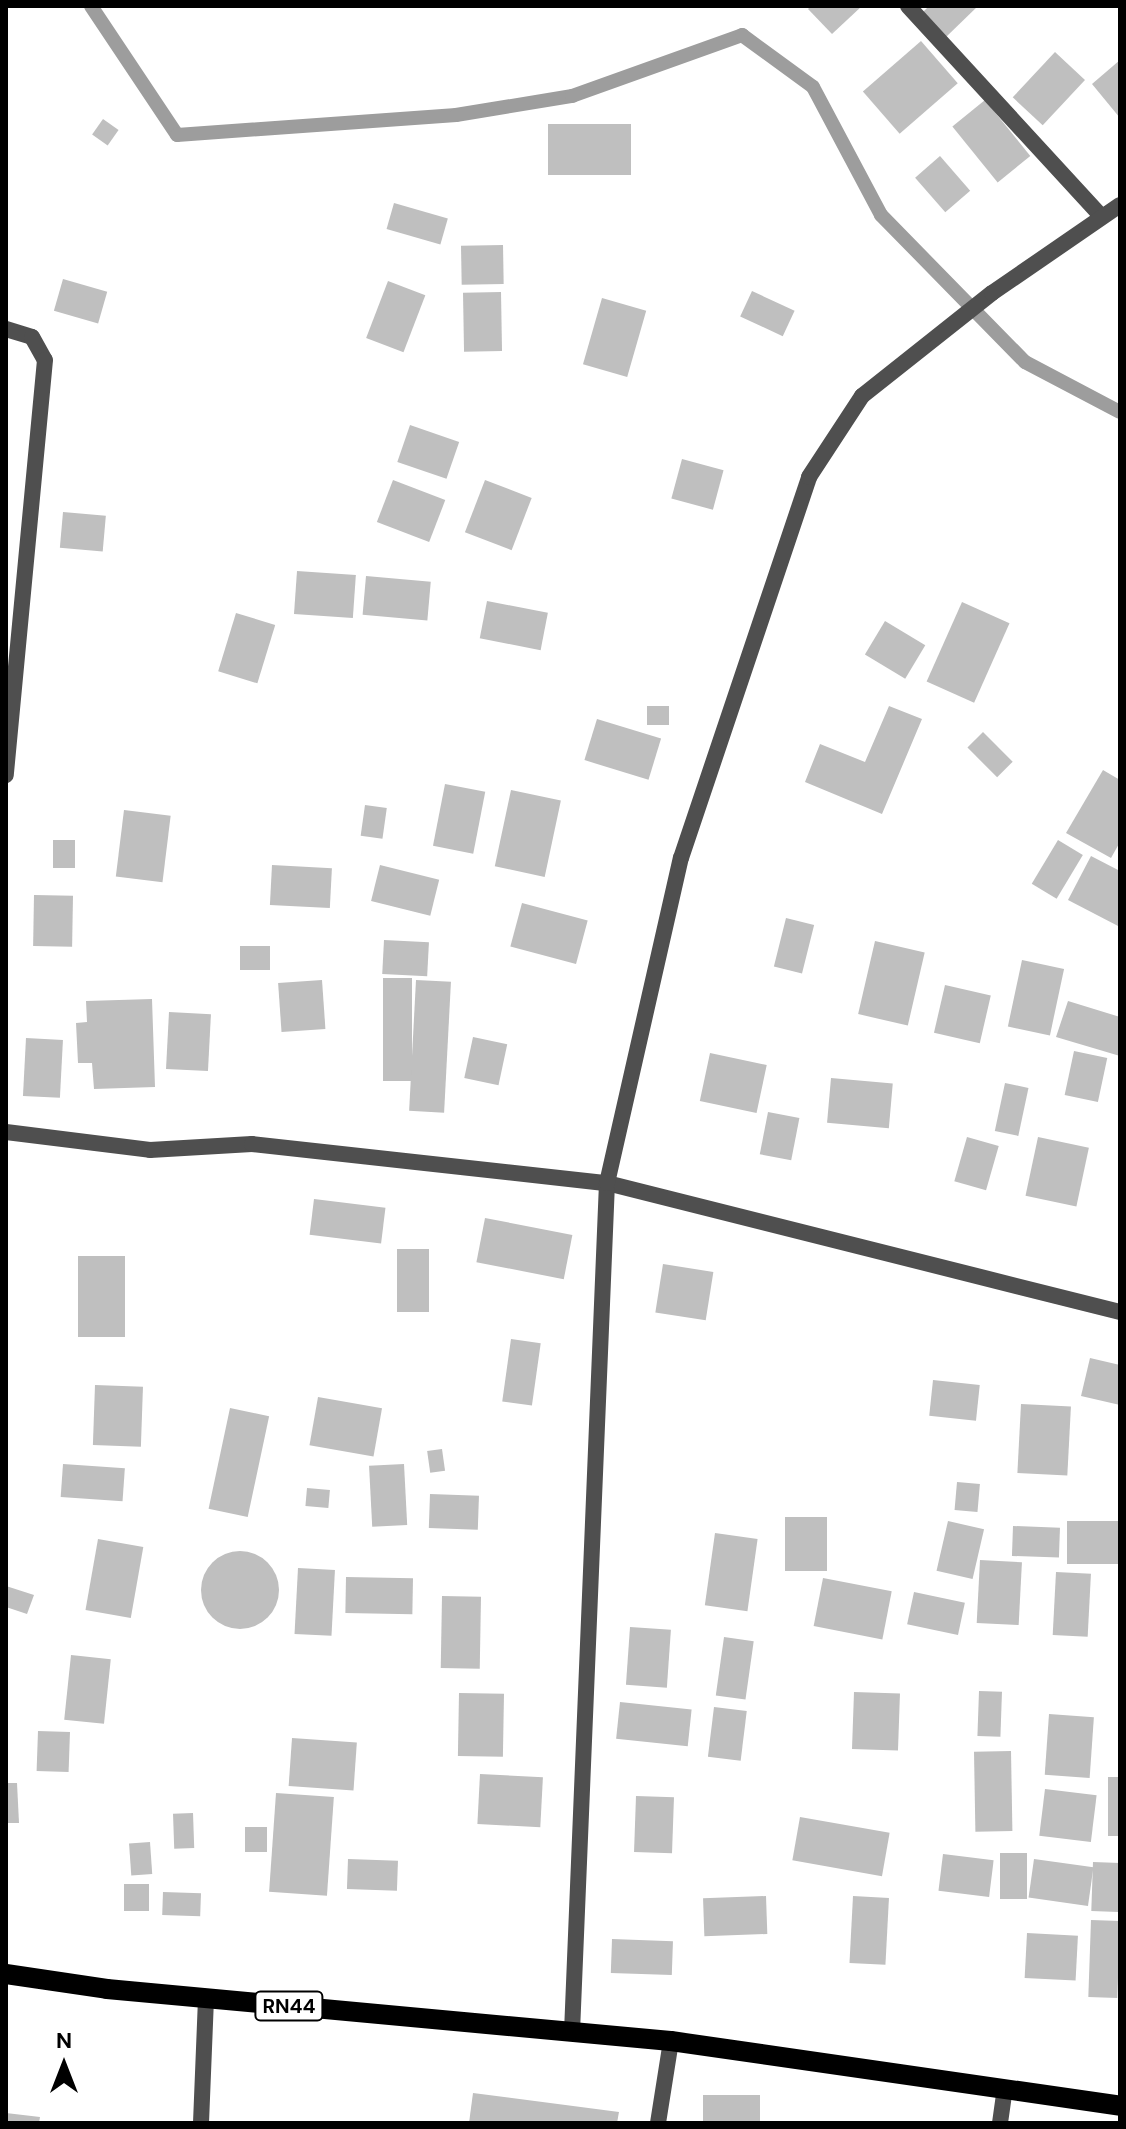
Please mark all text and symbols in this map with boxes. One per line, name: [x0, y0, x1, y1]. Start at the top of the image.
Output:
road number: RN44: [253, 1990, 325, 2022]
north arrow: [24, 2025, 104, 2105]
text: N: [56, 2026, 72, 2055]

